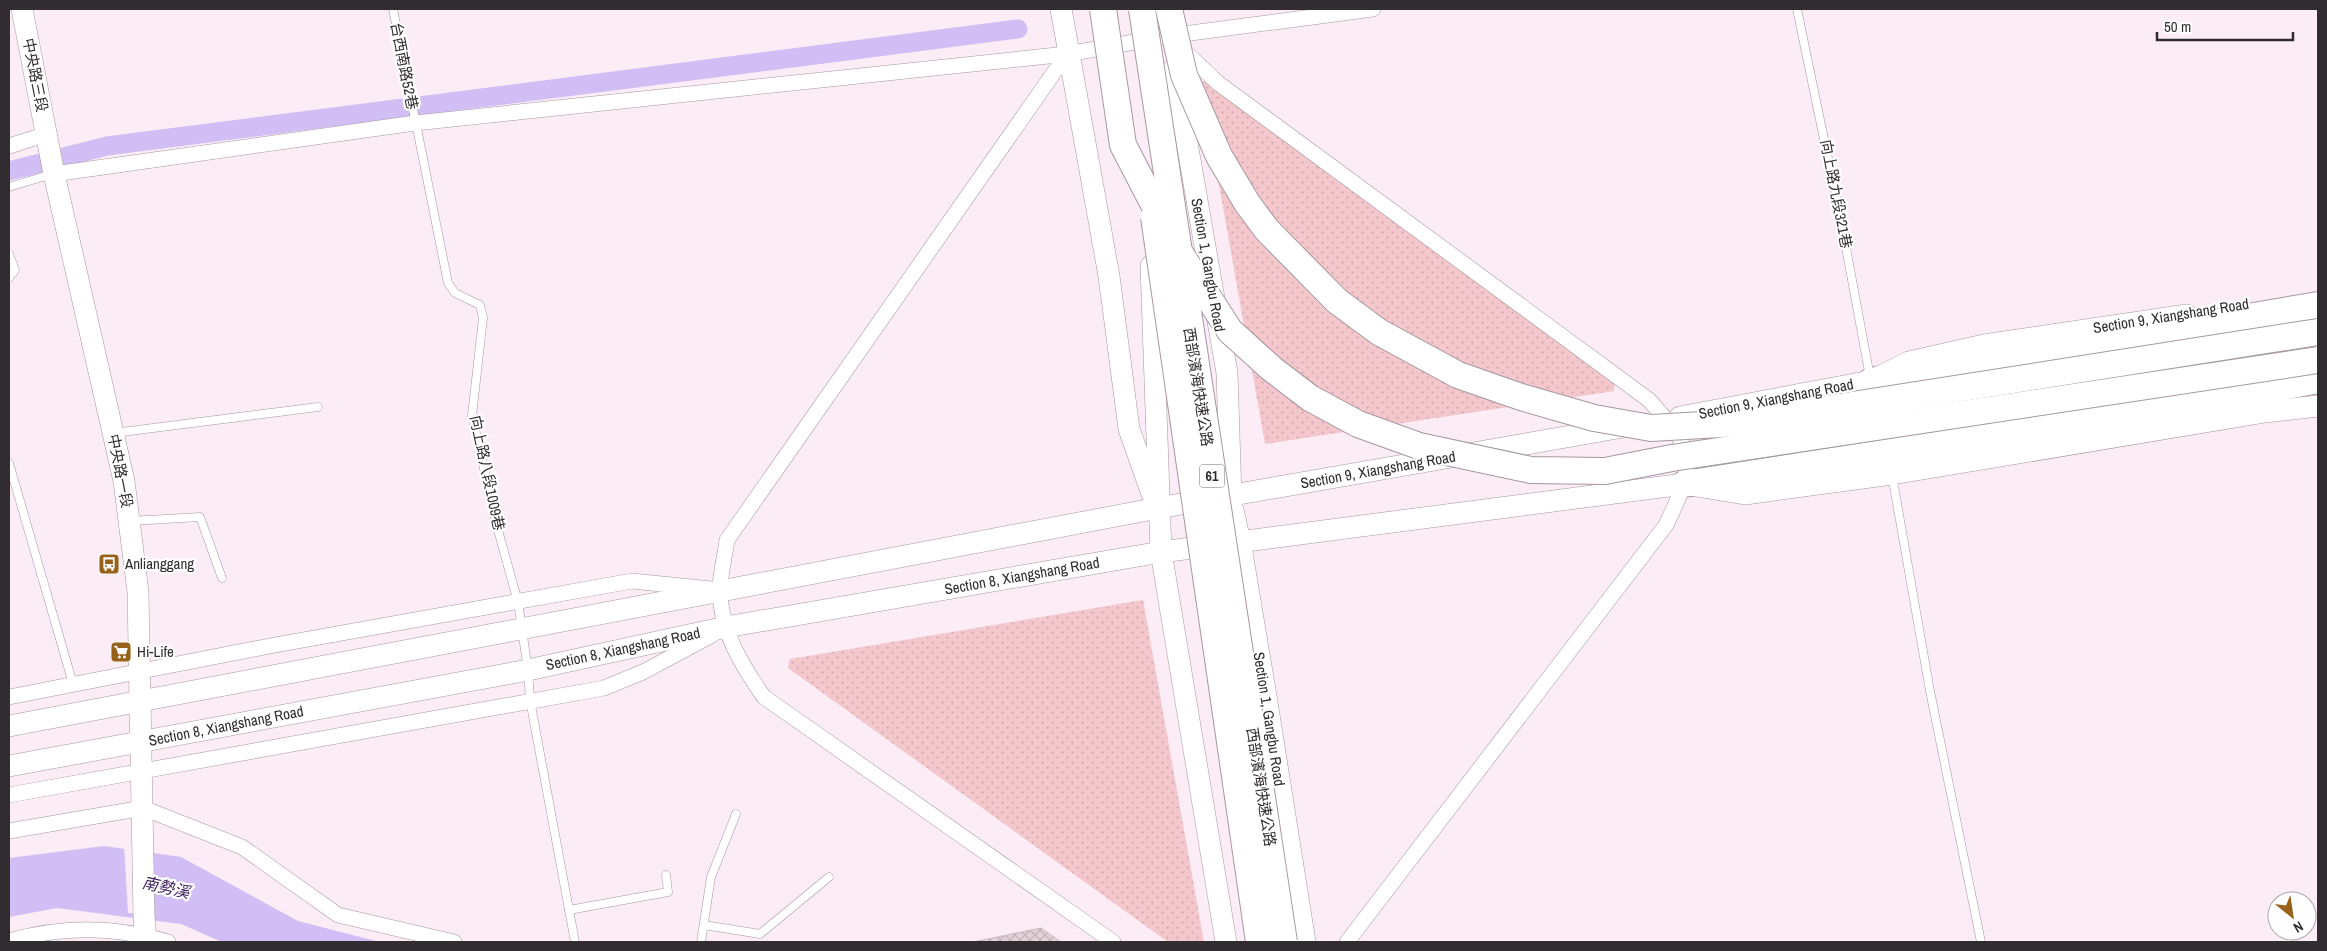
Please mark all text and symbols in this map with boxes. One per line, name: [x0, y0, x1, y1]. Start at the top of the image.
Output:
scale bar: [2157, 10, 2293, 42]
text: 50 m: [2164, 16, 2191, 37]
street label: 台西南路52巷: [386, 20, 423, 111]
street label: 中央路三段: [18, 36, 53, 114]
street label: 向上路九段321巷: [1816, 138, 1857, 250]
street label: Section 1, Gangbu Road: [1186, 196, 1231, 333]
street label: Section 9, Xiangshang Road: [2092, 293, 2250, 338]
street label: 西部濱海快速公路: [1179, 326, 1218, 448]
street label: Section 9, Xiangshang Road: [1697, 373, 1855, 424]
street label: 向上路八段1009巷: [465, 413, 510, 532]
street label: 中央路一段: [103, 432, 138, 510]
street label: Section 9, Xiangshang Road: [1299, 446, 1457, 494]
road number: 61: [1200, 464, 1224, 488]
bus stop icon: Anlianggang: [97, 552, 121, 576]
street label: Section 8, Xiangshang Road: [943, 552, 1101, 600]
place label: Anlianggang: [124, 553, 194, 574]
street label: Section 8, Xiangshang Road: [544, 622, 702, 675]
supermarket icon: Hi-Life: [109, 640, 133, 664]
place label: Hi-Life: [137, 641, 174, 662]
street label: Section 1, Gangbu Road: [1249, 650, 1290, 787]
street label: Section 8, Xiangshang Road: [147, 700, 305, 751]
street label: 西部濱海快速公路: [1242, 726, 1281, 848]
water label: 南勢溪: [140, 871, 194, 904]
north arrow: [2267, 891, 2317, 941]
text: N: [2290, 917, 2307, 937]

